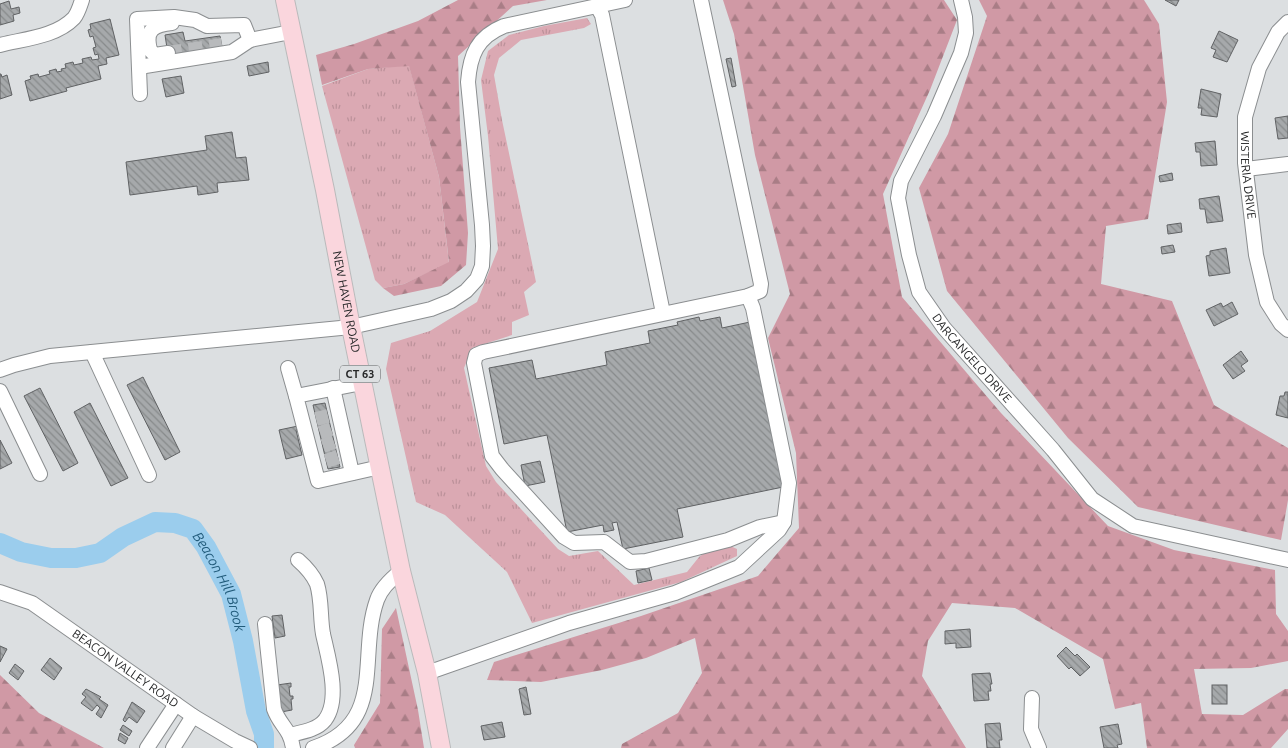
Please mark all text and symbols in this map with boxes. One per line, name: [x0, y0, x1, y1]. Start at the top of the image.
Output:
street label: WISTERIA DRIVE: [1239, 131, 1259, 220]
street label: NEW HAVEN ROAD: [331, 250, 363, 354]
street label: DARCANGELO DRIVE: [930, 311, 1015, 405]
road number: CT 63: [340, 366, 380, 382]
water label: Beacon Hill Brook: [190, 529, 249, 634]
street label: BEACON VALLEY ROAD: [70, 627, 181, 710]

